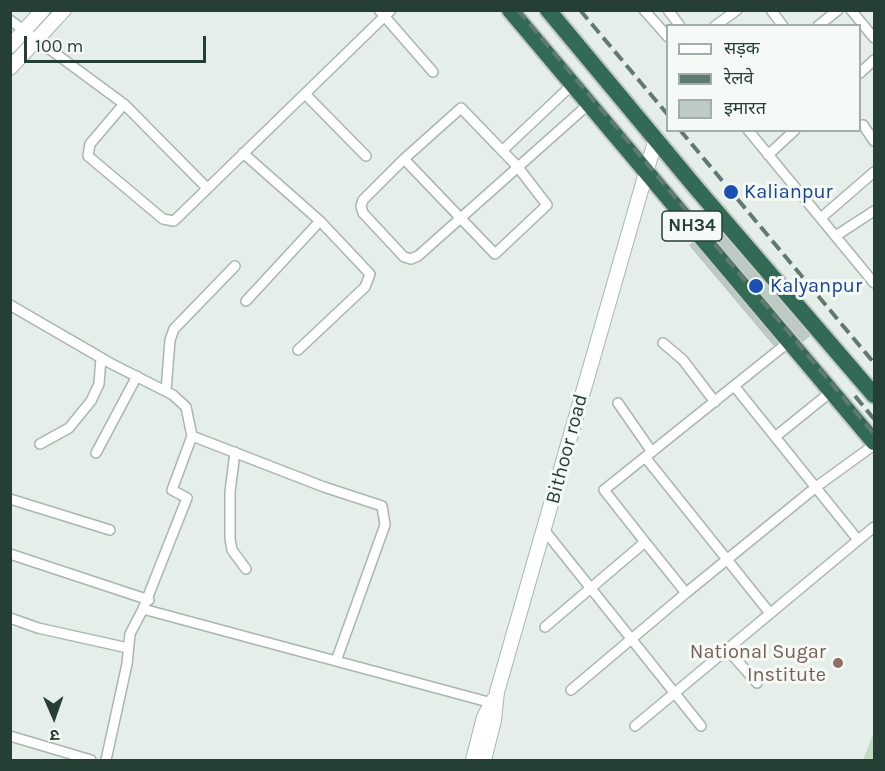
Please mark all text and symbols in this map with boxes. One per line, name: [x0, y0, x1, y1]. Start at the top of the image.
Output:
scale bar: [27, 24, 208, 62]
legend: [666, 24, 861, 132]
text: 100 m: [35, 35, 83, 57]
text: सड़क: [724, 37, 760, 59]
text: रेलवे: [724, 67, 754, 89]
text: इमारत: [724, 97, 766, 119]
place label: Kalianpur: [744, 180, 833, 204]
marker: Kalianpur: [722, 183, 740, 201]
road number: NH34: [662, 211, 722, 241]
place label: Kalyanpur: [770, 274, 862, 298]
marker: Kalyanpur: [747, 277, 765, 295]
street label: Bithoor road: [541, 391, 593, 507]
place label: National Sugar Institute: [690, 640, 826, 687]
marker: National Sugar Institute: [831, 656, 845, 670]
north arrow: [24, 687, 84, 747]
text: उ: [50, 726, 60, 745]

